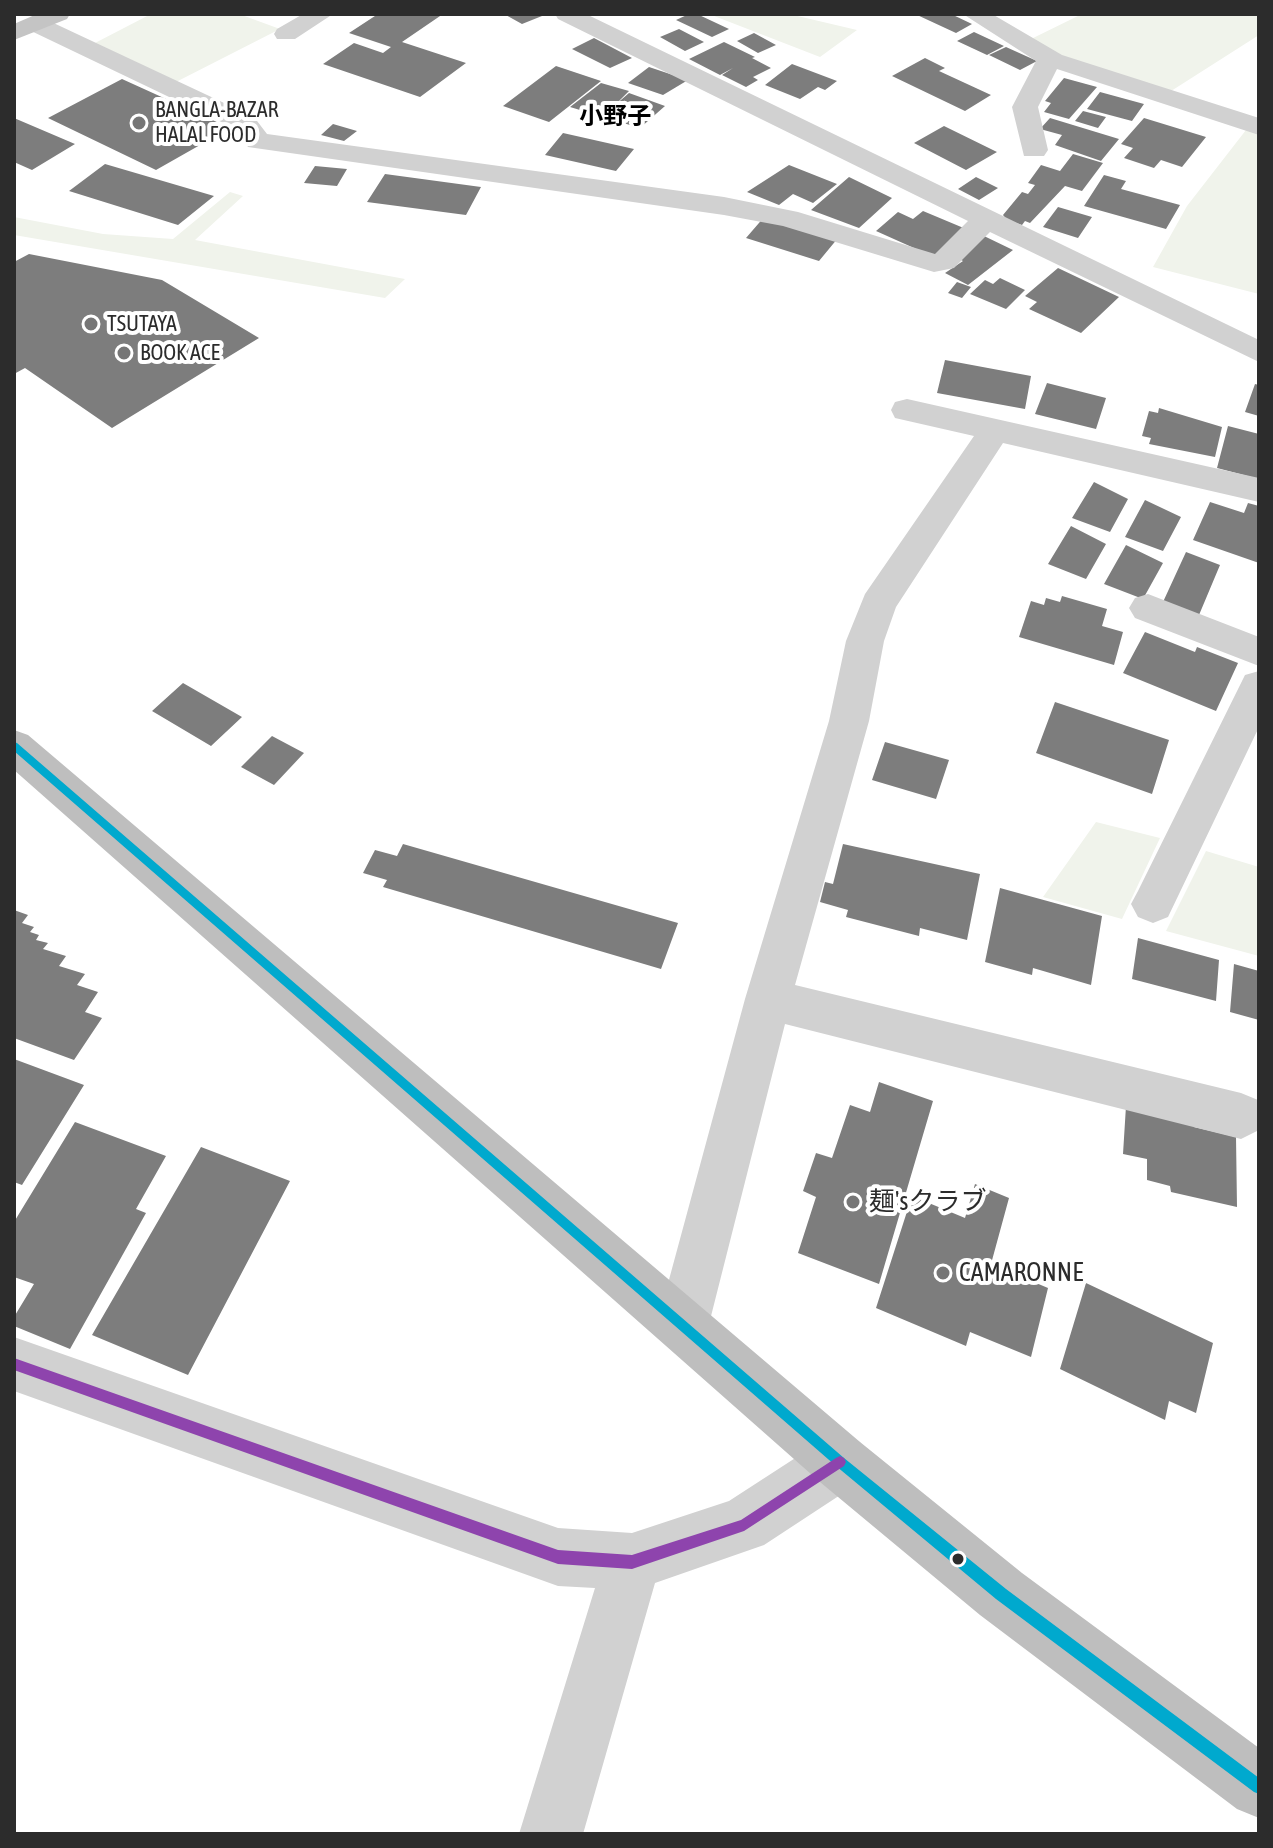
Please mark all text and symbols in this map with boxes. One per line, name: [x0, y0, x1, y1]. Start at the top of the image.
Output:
place label: BANGLA-BAZAR HALAL FOOD: [155, 97, 279, 148]
district label: 小野子: [579, 102, 651, 130]
marker: BANGLA-BAZAR HALAL FOOD: [130, 114, 148, 132]
place label: TSUTAYA: [107, 311, 177, 337]
marker: TSUTAYA: [82, 315, 100, 333]
place label: BOOK ACE: [140, 340, 220, 366]
marker: BOOK ACE: [115, 344, 133, 362]
place label: 麺'sクラブ: [869, 1186, 986, 1218]
marker: 麺'sクラブ: [844, 1193, 862, 1211]
place label: CAMARONNE: [959, 1257, 1083, 1289]
marker: CAMARONNE: [934, 1264, 952, 1282]
unlabelled marker: [950, 1551, 966, 1567]

